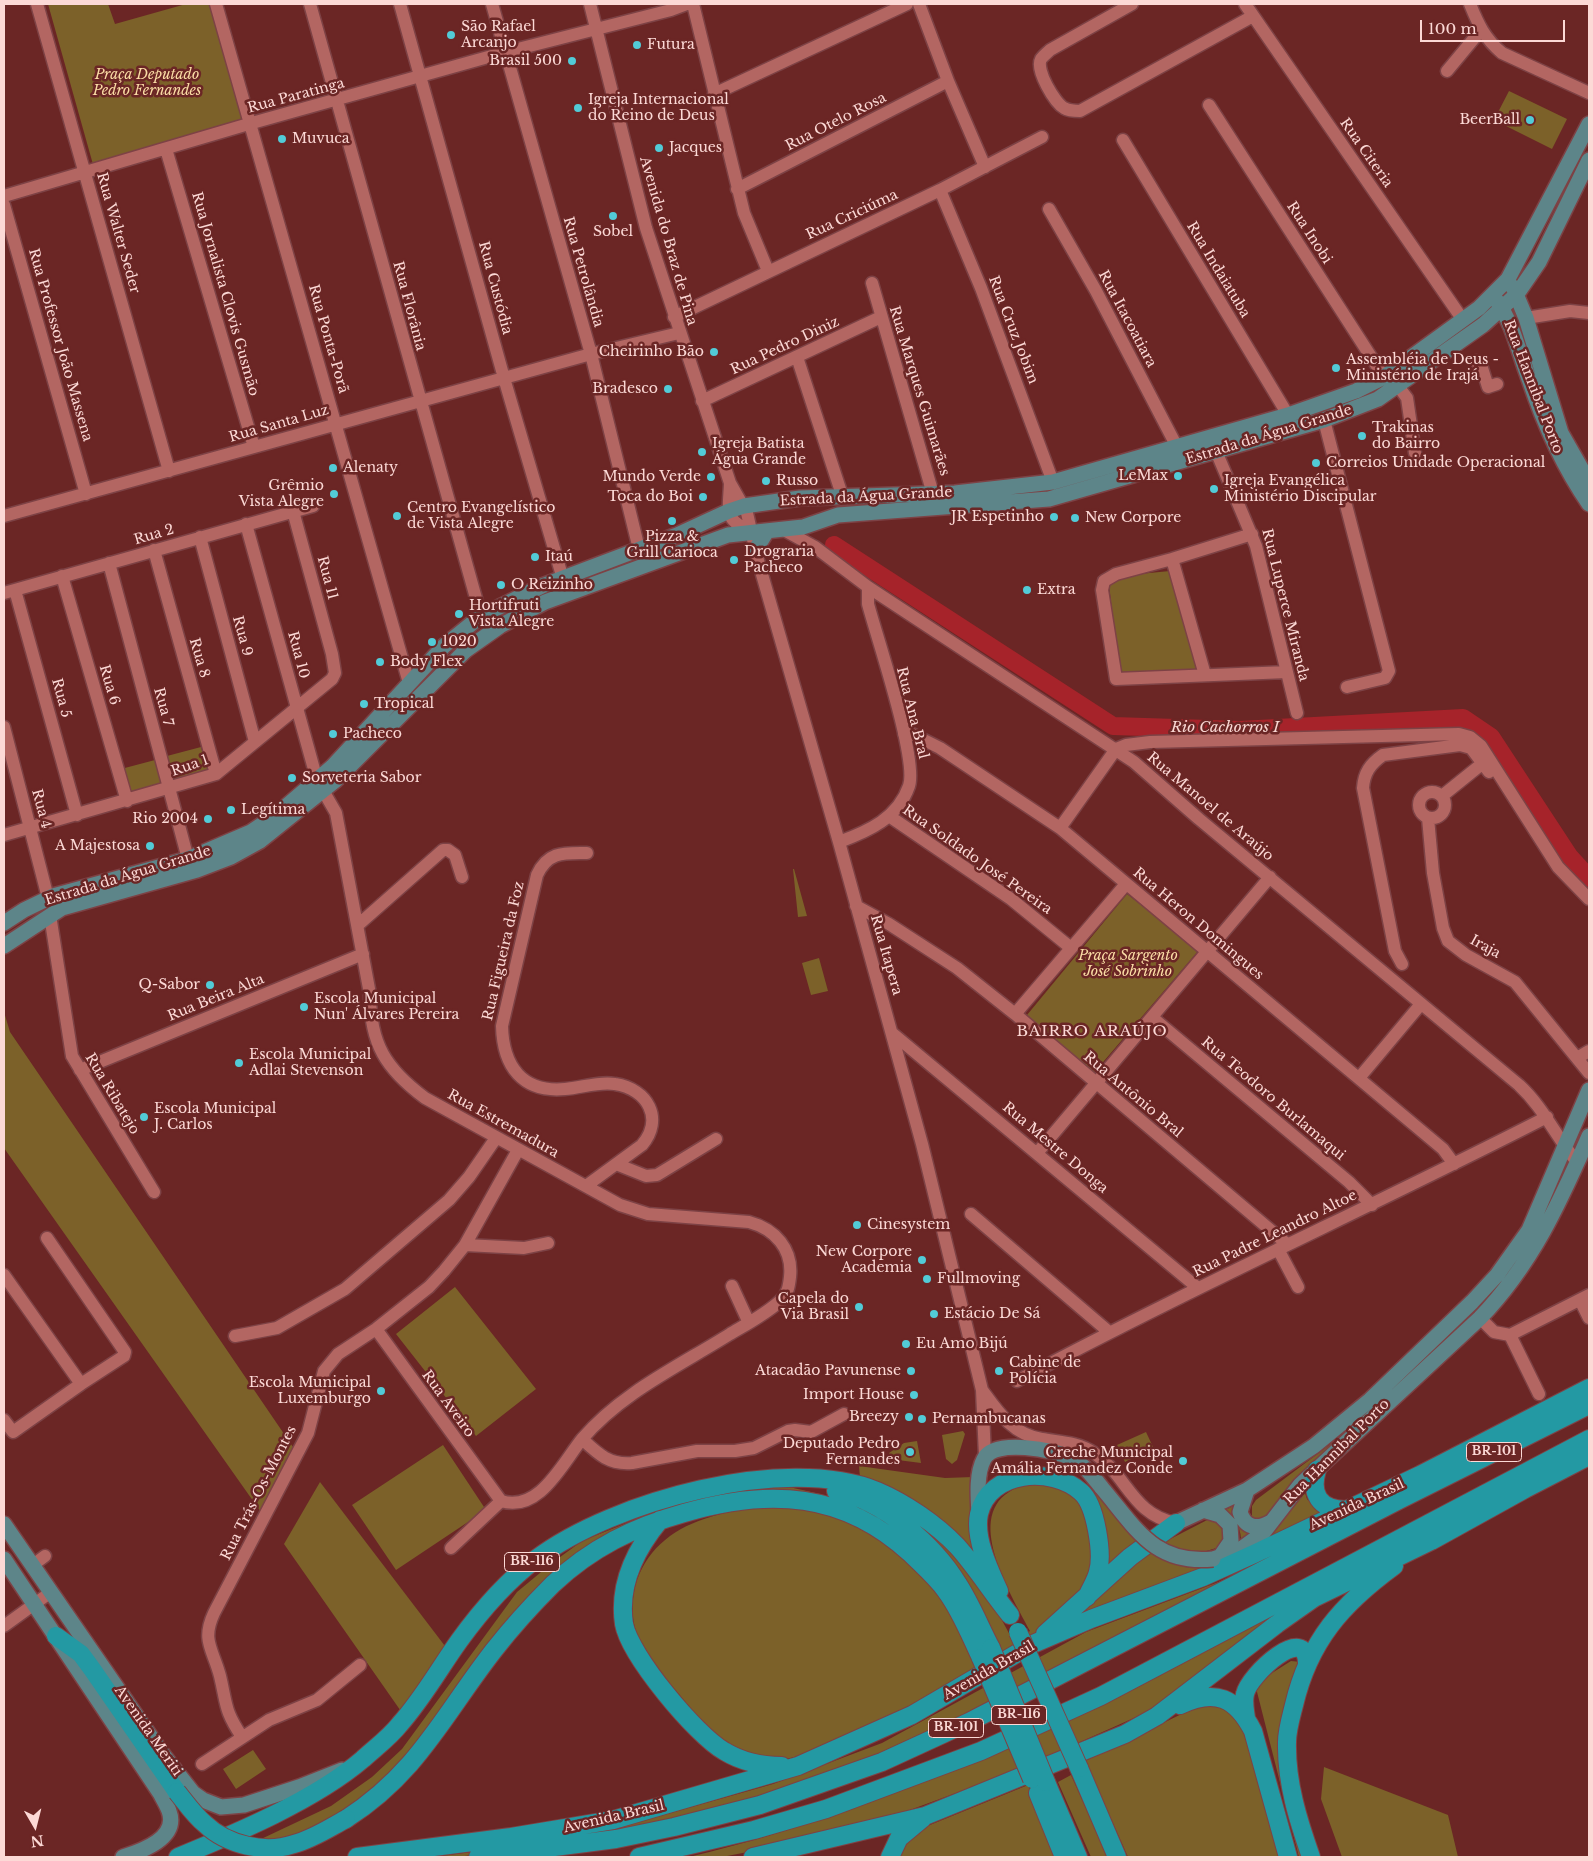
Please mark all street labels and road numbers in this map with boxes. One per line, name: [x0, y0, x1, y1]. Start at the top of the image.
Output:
street label: Rua Paratinga: [246, 75, 346, 117]
street label: Rua Otelo Rosa: [783, 89, 889, 155]
street label: Rua Citeria: [1336, 115, 1396, 191]
street label: Avenida do Braz de Pina: [636, 155, 700, 327]
street label: Rua Walter Seder: [93, 171, 143, 295]
street label: Rua Criciúma: [803, 186, 901, 244]
street label: Rua Jornalista Clovis Gusmão: [188, 190, 262, 398]
street label: Rua Inobi: [1283, 199, 1335, 267]
street label: Rua Petrolândia: [559, 215, 607, 329]
street label: Rua Indaiatuba: [1183, 219, 1253, 321]
street label: Rua Custódia: [475, 240, 515, 336]
street label: Rua Professor João Massena: [24, 247, 96, 443]
street label: Rua Florânia: [389, 259, 429, 353]
street label: Rua Itacoatiara: [1094, 268, 1160, 370]
street label: Rua Cruz Jobim: [985, 274, 1041, 386]
street label: Rua Ponta-Porã: [304, 283, 352, 395]
street label: Rua Marques Guimarães: [885, 304, 953, 478]
street label: Rua Pedro Diniz: [728, 313, 842, 379]
street label: Rua Hannibal Porto: [1500, 318, 1566, 456]
street label: Rua Santa Luz: [227, 402, 331, 446]
street label: Estrada da Água Grande: [1184, 402, 1354, 468]
street label: Estrada da Água Grande: [779, 484, 953, 510]
street label: Rua 2: [132, 521, 176, 549]
street label: Rua Luperce Miranda: [1258, 527, 1312, 683]
street label: Rua 11: [313, 554, 341, 602]
street label: Rua 9: [229, 614, 255, 658]
street label: Rua 10: [284, 629, 312, 681]
street label: Rua 8: [185, 636, 213, 680]
street label: Rua 6: [95, 663, 123, 707]
street label: Rua Ana Bral: [892, 665, 932, 761]
street label: Rua 5: [48, 676, 74, 720]
street label: Rua 7: [150, 686, 176, 728]
street label: Rua Manoel de Araújo: [1143, 749, 1277, 865]
street label: Rua 1: [169, 752, 211, 780]
street label: Rua 4: [28, 787, 54, 831]
street label: Rua Soldado José Pereira: [899, 802, 1055, 918]
street label: Estrada da Água Grande: [43, 843, 213, 909]
street label: Rua Heron Domingues: [1129, 864, 1267, 984]
street label: Rua Figueira da Foz: [480, 880, 528, 1022]
street label: Rua Itapera: [867, 913, 905, 997]
street label: Iraja: [1467, 932, 1503, 962]
street label: Rua Beira Alta: [165, 971, 267, 1025]
street label: Rua Teodoro Burlamaqui: [1198, 1034, 1348, 1164]
street label: Rua Antônio Bral: [1080, 1049, 1186, 1141]
street label: Rua Ribatejo: [81, 1050, 143, 1138]
street label: Rua Estremadura: [444, 1086, 562, 1162]
street label: Rua Mestre Donga: [999, 1099, 1111, 1197]
street label: Rua Padre Leandro Altoe: [1190, 1187, 1360, 1281]
street label: Rua Aveiro: [418, 1367, 478, 1441]
street label: Rua Hannibal Porto: [1281, 1396, 1393, 1508]
street label: Rua Trás-Os-Montes: [218, 1423, 300, 1563]
road number: BR-101: [1466, 1442, 1522, 1461]
street label: Avenida Brasil: [1307, 1476, 1407, 1534]
road number: BR-116: [504, 1552, 560, 1571]
street label: Avenida Brasil: [940, 1638, 1038, 1704]
street label: Avenida Meriti: [111, 1683, 185, 1779]
road number: BR-116: [992, 1706, 1046, 1724]
road number: BR-101: [928, 1719, 984, 1738]
street label: Avenida Brasil: [562, 1797, 666, 1837]

